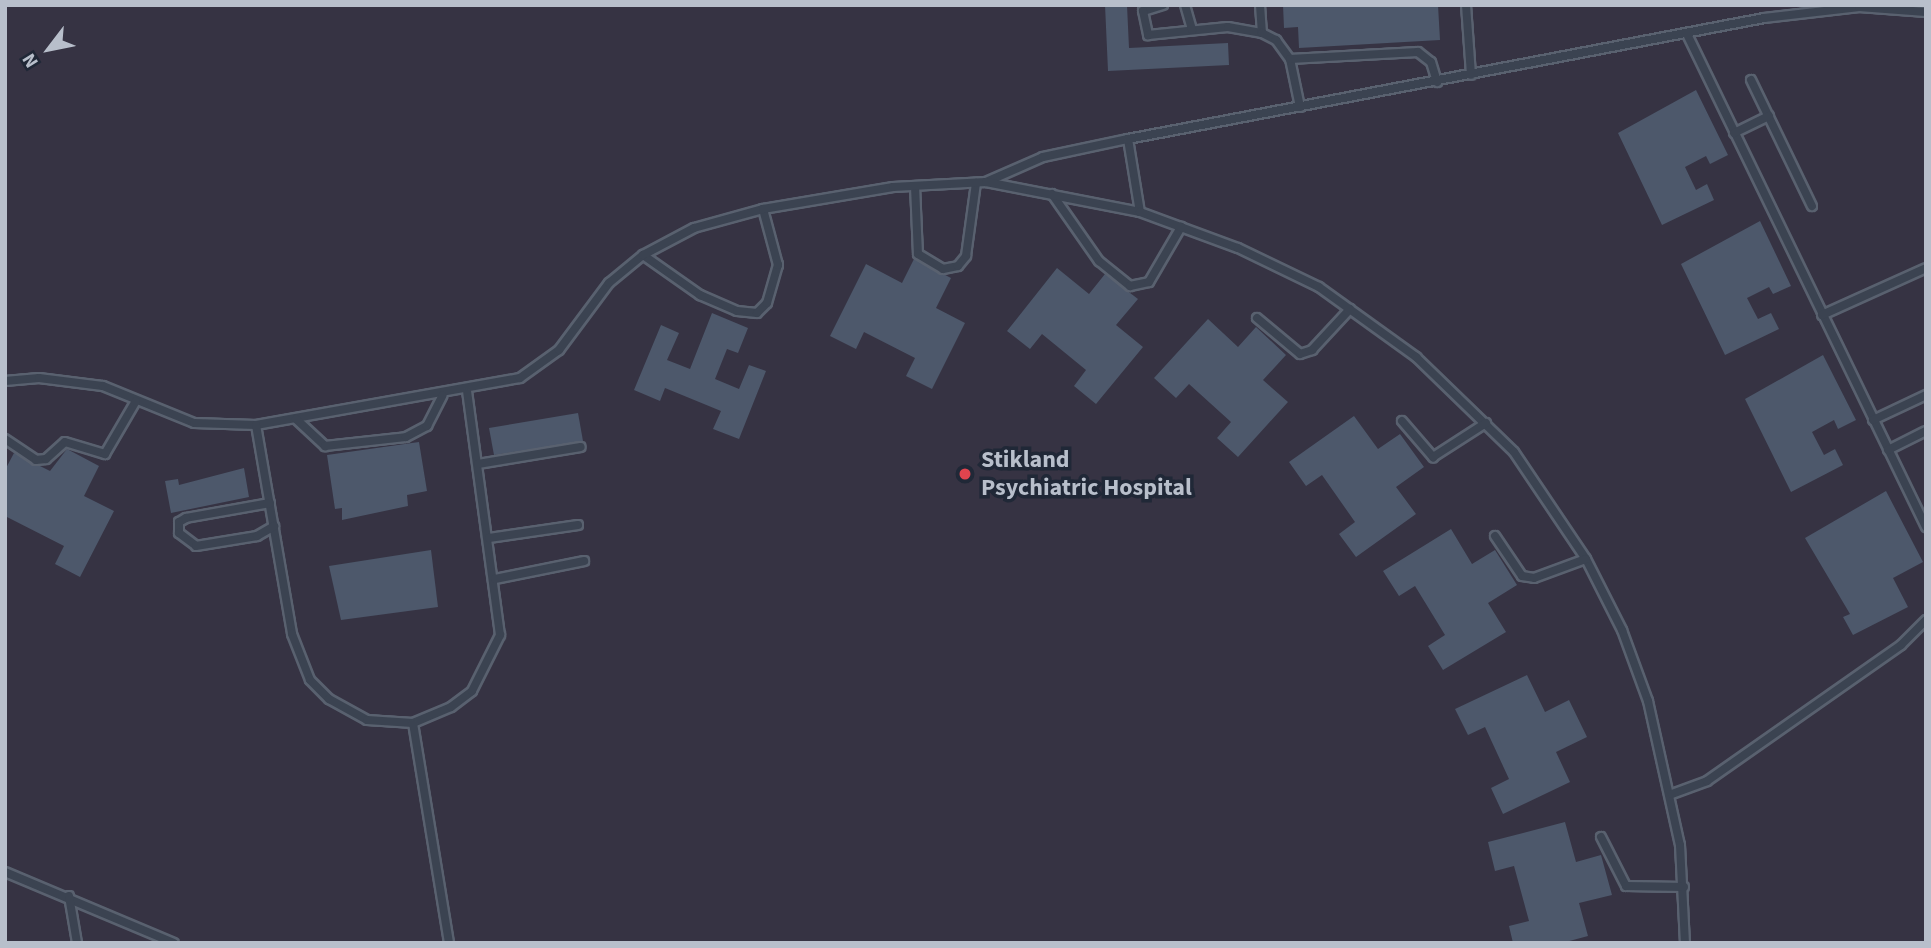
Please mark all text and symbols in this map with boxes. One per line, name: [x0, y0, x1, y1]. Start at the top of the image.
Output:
north arrow: [14, 14, 84, 84]
text: N: [16, 48, 46, 73]
place label: Stikland Psychiatric Hospital: [981, 446, 1192, 502]
marker: Stikland Psychiatric Hospital: [955, 464, 975, 484]

